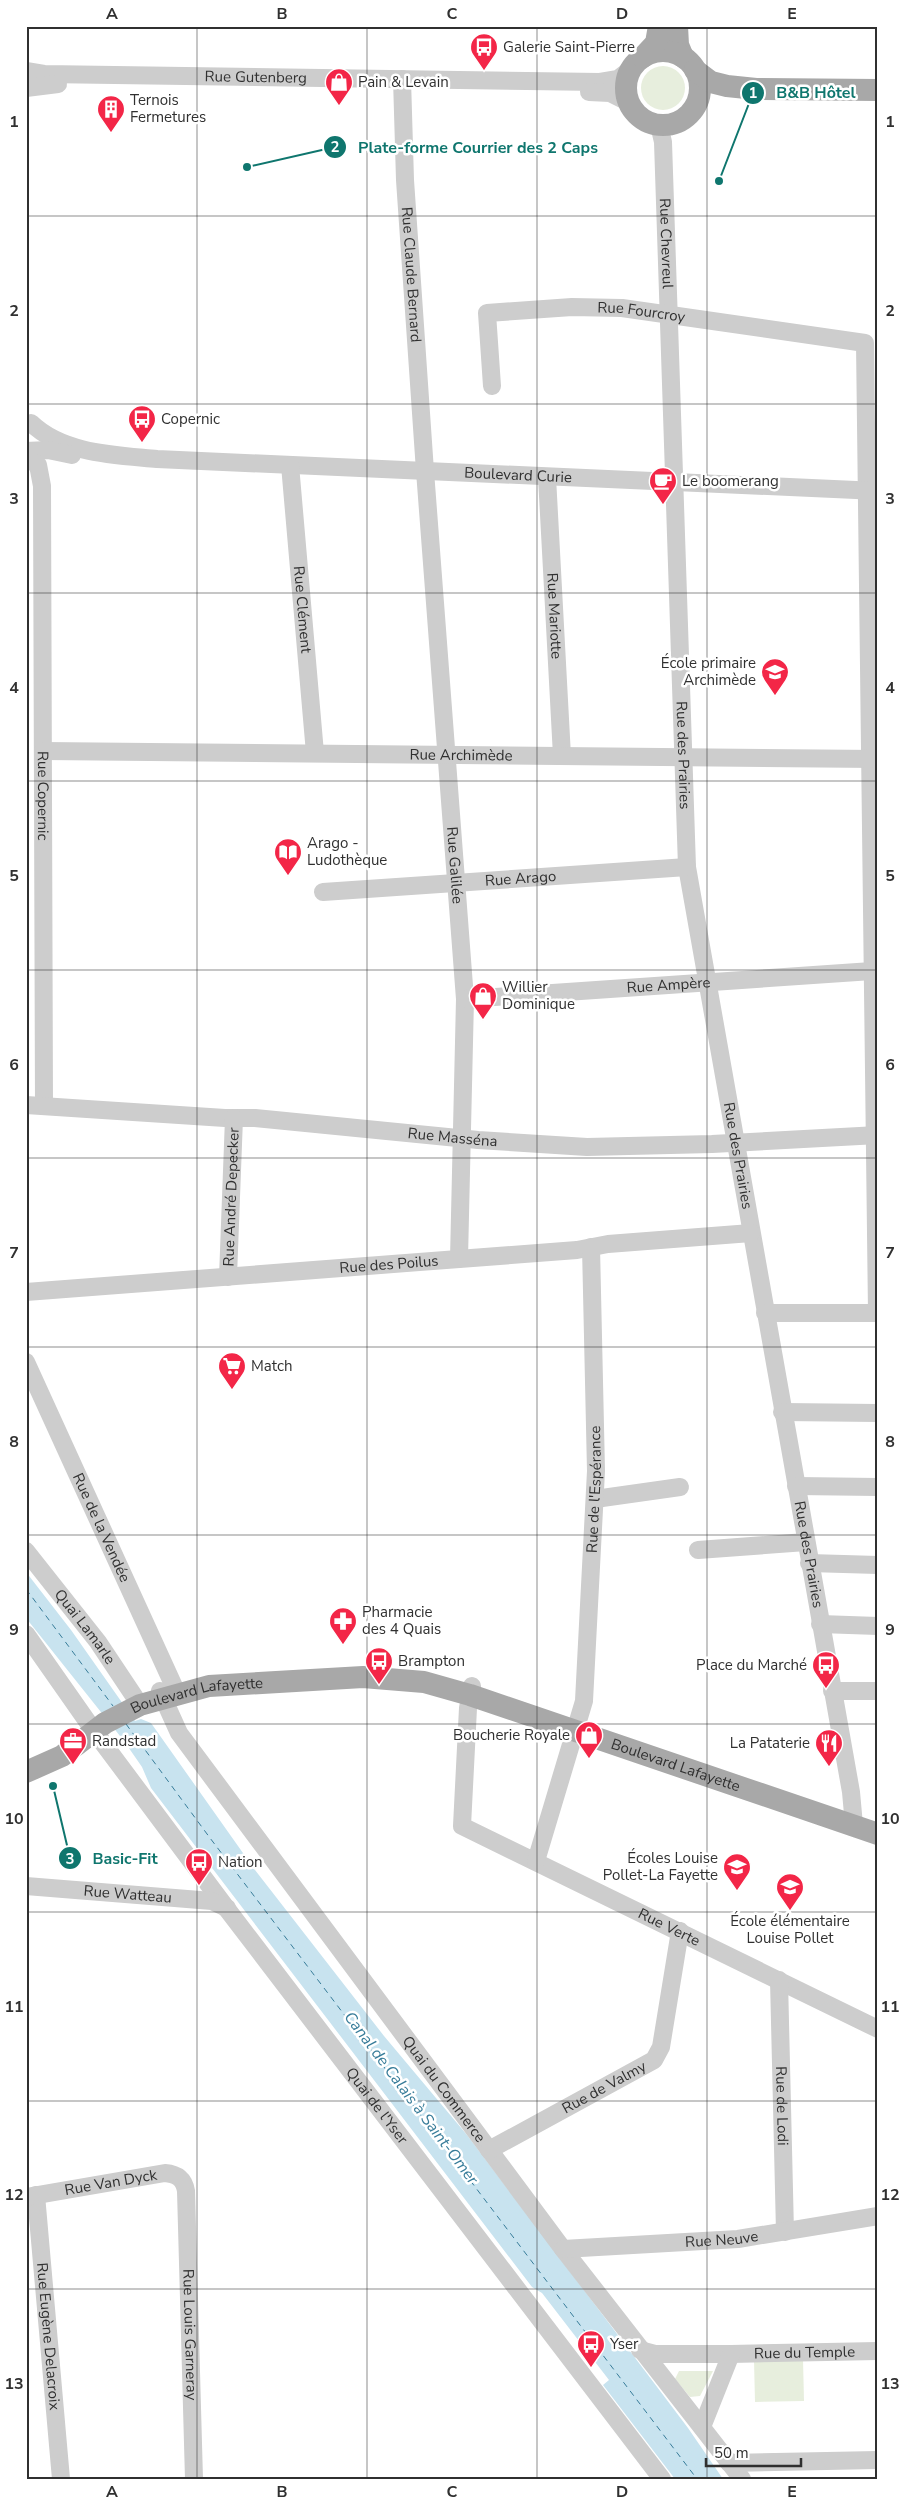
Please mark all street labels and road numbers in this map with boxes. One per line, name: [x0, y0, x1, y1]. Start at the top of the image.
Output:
street label: Rue Gutenberg: [205, 66, 307, 88]
street label: Rue Chevreul: [655, 198, 678, 290]
street label: Rue Claude Bernard: [397, 206, 426, 343]
street label: Rue Fourcroy: [597, 298, 687, 327]
street label: Boulevard Curie: [464, 463, 572, 487]
street label: Rue Clément: [289, 565, 316, 655]
street label: Rue Mariotte: [542, 572, 567, 660]
street label: Rue des Prairies: [672, 701, 695, 810]
street label: Rue Archimède: [409, 745, 513, 765]
street label: Rue Copernic: [33, 751, 53, 840]
street label: Rue Galilée: [442, 826, 468, 905]
street label: Rue Arago: [484, 866, 557, 891]
street label: Rue Ampère: [626, 972, 711, 998]
street label: Rue des Prairies: [719, 1101, 757, 1211]
street label: Rue Masséna: [407, 1123, 498, 1151]
street label: Rue André Depecker: [218, 1127, 244, 1267]
street label: Rue des Poilus: [339, 1251, 439, 1278]
street label: Rue de l'Espérance: [582, 1425, 606, 1553]
street label: Rue de la Vendée: [68, 1470, 135, 1585]
street label: Rue des Prairies: [790, 1499, 828, 1609]
street label: Quai Lamarle: [50, 1585, 120, 1668]
street label: Boulevard Lafayette: [127, 1673, 264, 1718]
street label: Boulevard Lafayette: [608, 1734, 743, 1796]
street label: Rue Watteau: [83, 1881, 173, 1908]
street label: Rue Verte: [635, 1903, 704, 1951]
street label: Quai du Commerce: [398, 2032, 490, 2146]
street label: Rue de Valmy: [558, 2056, 650, 2118]
street label: Quai de l'Yser: [341, 2063, 413, 2149]
street label: Rue de Lodi: [771, 2066, 793, 2146]
street label: Rue Van Dyck: [63, 2164, 159, 2200]
street label: Rue Neuve: [685, 2226, 760, 2252]
street label: Rue Eugène Delacroix: [32, 2262, 65, 2411]
street label: Rue Louis Garneray: [178, 2269, 202, 2401]
street label: Rue du Temple: [754, 2341, 855, 2364]

